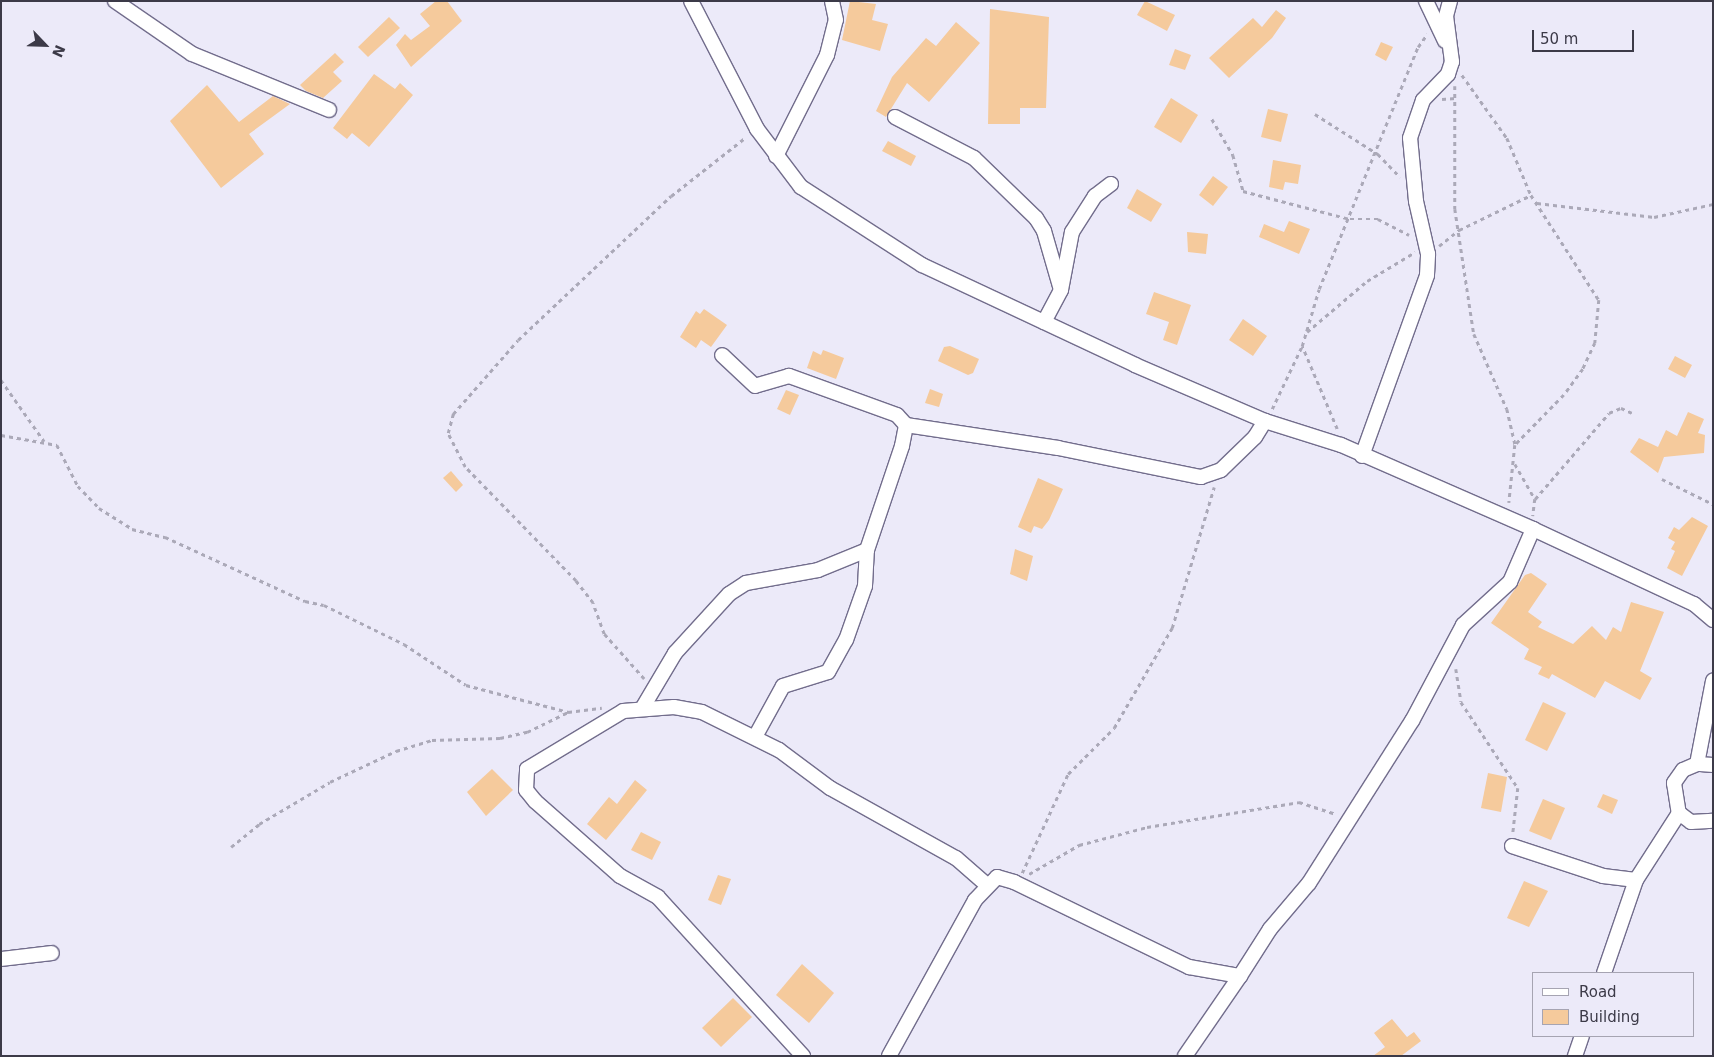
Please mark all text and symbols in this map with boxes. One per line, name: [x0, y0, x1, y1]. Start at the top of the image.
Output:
north arrow: [20, 20, 70, 70]
scale bar: [1534, 20, 1636, 52]
text: 50 m: [1540, 30, 1578, 48]
text: N: [49, 42, 68, 60]
legend: [1532, 972, 1694, 1037]
text: Road: [1579, 983, 1617, 1001]
text: Building: [1579, 1008, 1640, 1026]

